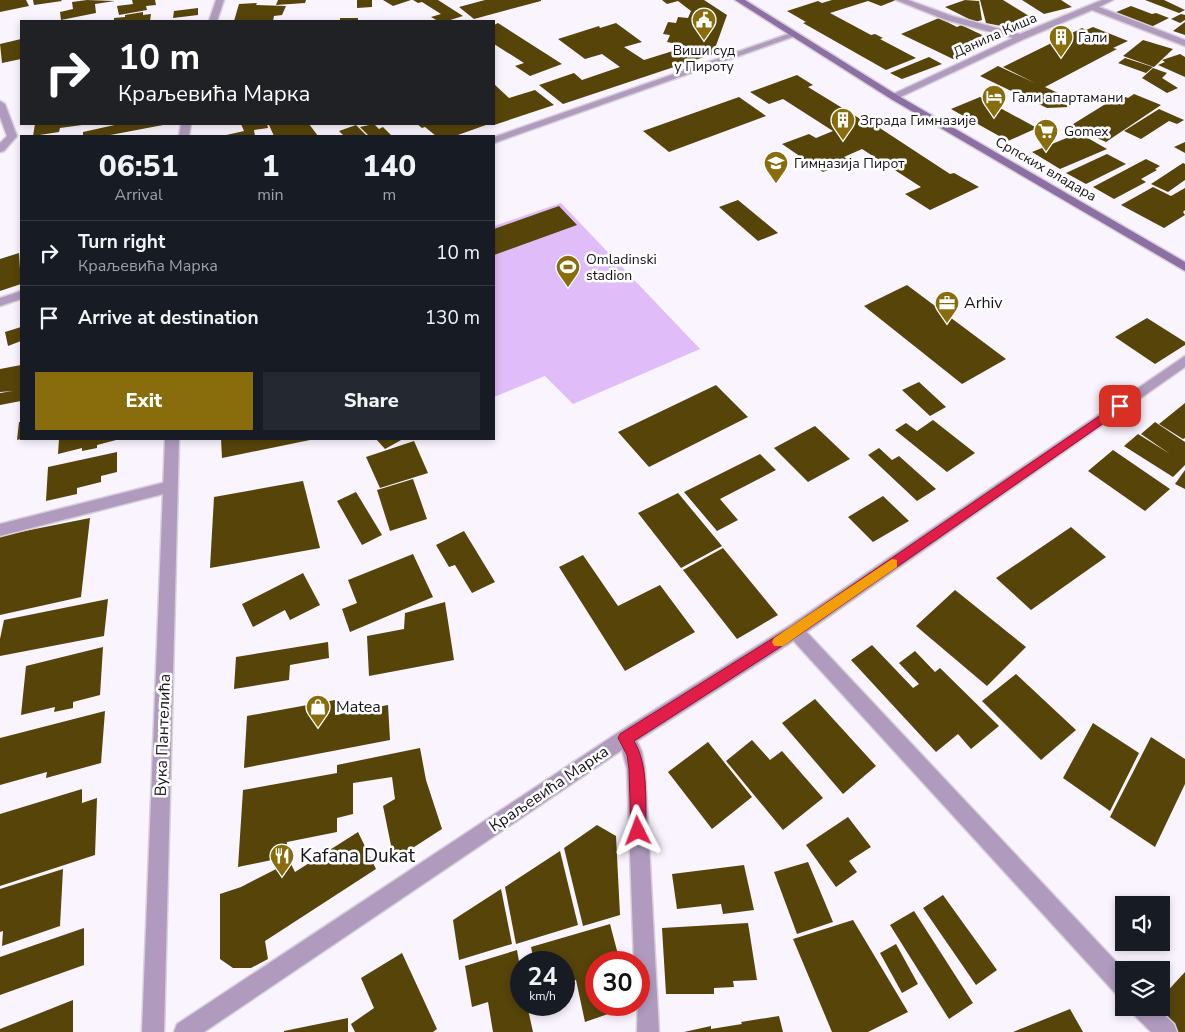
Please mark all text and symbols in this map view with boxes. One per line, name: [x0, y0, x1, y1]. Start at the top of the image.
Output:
public building icon: Виши суд у Пироту: [691, 7, 717, 41]
street label: Данила Киша: [950, 8, 1040, 62]
building icon: Гали: [1048, 24, 1074, 58]
place label: Гали: [1078, 28, 1107, 47]
text: 10 m: [118, 34, 200, 81]
icon: right: [35, 40, 100, 105]
place label: Виши суд у Пироту: [673, 41, 735, 76]
text: Краљевића Марка: [118, 79, 310, 109]
hotel icon: Гали апартамани: [981, 84, 1007, 118]
place label: Гали апартамани: [1012, 88, 1124, 107]
building icon: Зграда Гимназије: [830, 107, 856, 141]
place label: Зграда Гимназије: [860, 111, 976, 130]
supermarket icon: Gomex: [1033, 118, 1059, 152]
place label: Gomex: [1064, 122, 1109, 141]
street label: Српских владара: [992, 132, 1100, 206]
text: 06:51: [99, 146, 178, 187]
text: 1: [261, 146, 279, 187]
text: 140: [362, 146, 416, 187]
school or university icon: Гимназија Пирот: [763, 150, 789, 184]
place label: Гимназија Пирот: [794, 154, 905, 173]
text: Arrival: [115, 184, 163, 206]
text: min: [257, 184, 284, 206]
text: m: [382, 184, 396, 206]
text: Turn right: [78, 229, 165, 255]
icon: right: [35, 239, 63, 267]
text: 10 m: [436, 240, 480, 266]
place label: Omladinski stadion: [586, 250, 657, 285]
sports icon: Omladinski stadion: [555, 254, 581, 288]
text: Краљевића Марка: [78, 255, 218, 277]
office icon: Arhiv: [934, 290, 960, 324]
place label: Arhiv: [964, 292, 1003, 314]
icon: arrive: [35, 304, 63, 332]
text: Arrive at destination: [78, 305, 259, 331]
text: 130 m: [425, 305, 480, 331]
button: Exit: [35, 372, 253, 430]
button: Share: [263, 372, 480, 430]
pin: [1099, 385, 1141, 427]
icon: arrive: [1106, 392, 1134, 420]
street label: Вука Пантелића: [150, 673, 176, 797]
shop icon: Matea: [305, 694, 331, 728]
place label: Matea: [336, 696, 381, 718]
street label: Краљевића Марка: [485, 741, 613, 837]
position arrow: [611, 804, 663, 856]
restaurant icon: Kafana Dukat: [269, 843, 295, 877]
place label: Kafana Dukat: [300, 843, 415, 869]
map controls: [1115, 896, 1170, 1016]
button: sound: [1115, 896, 1170, 951]
speed limit sign: 30: [585, 951, 650, 1016]
text: 24: [527, 960, 558, 994]
button: layers: [1115, 961, 1170, 1016]
text: km/h: [529, 988, 556, 1004]

